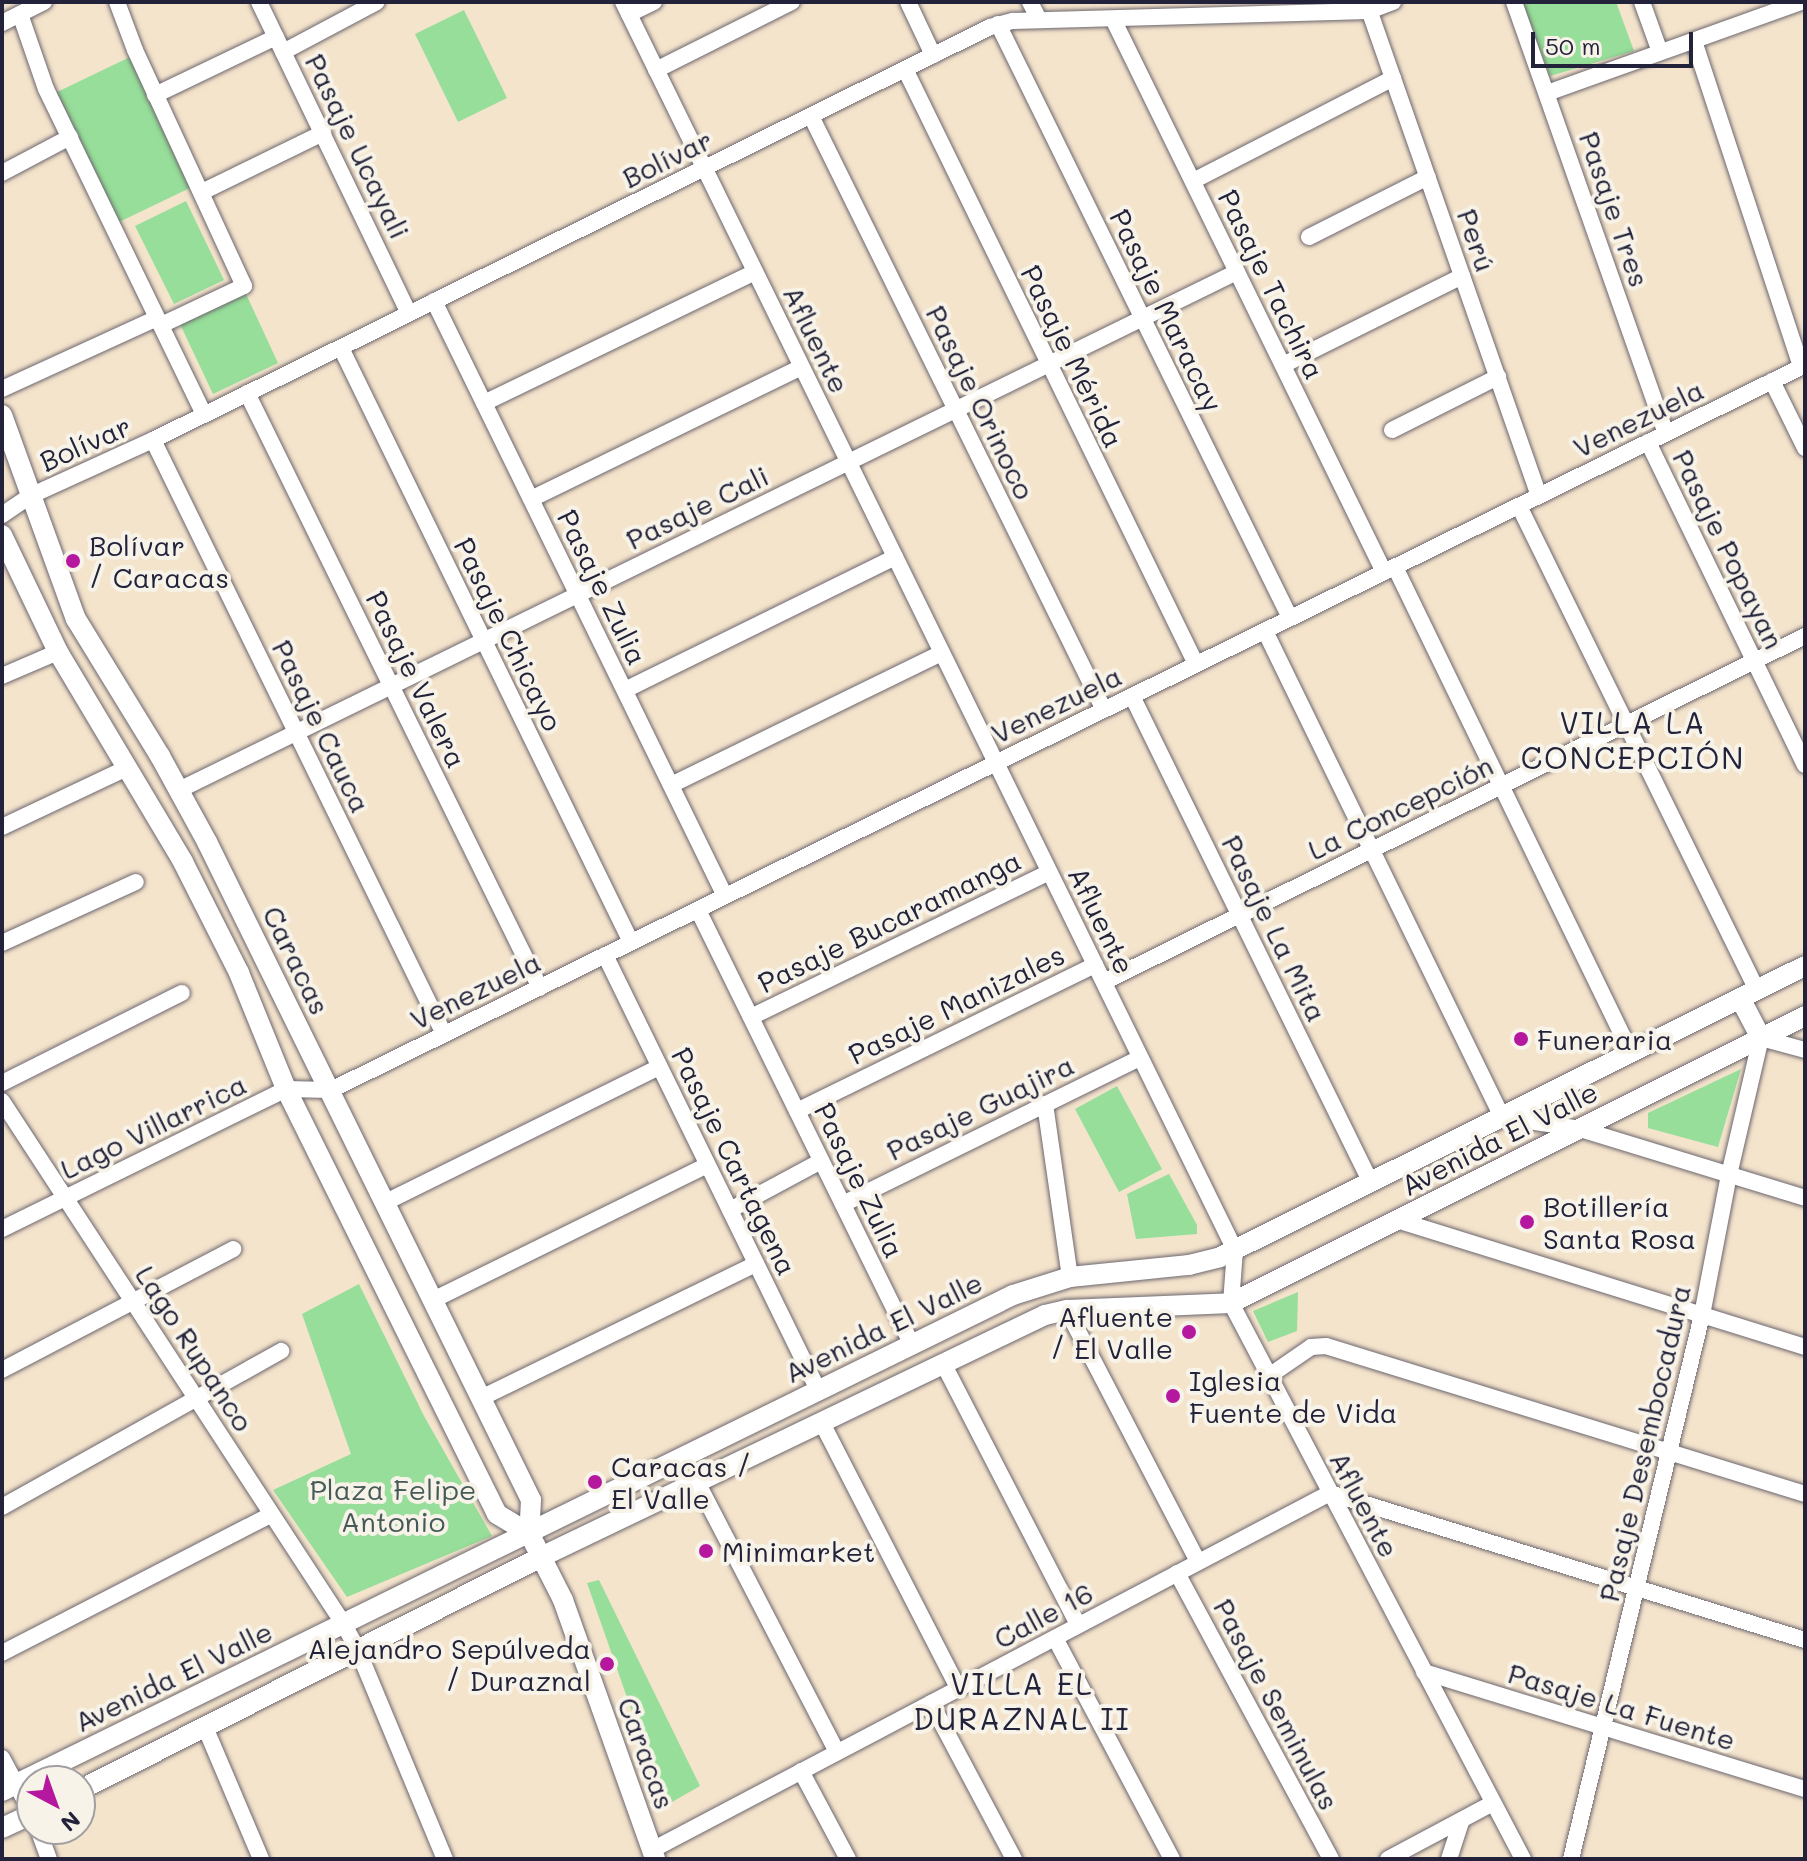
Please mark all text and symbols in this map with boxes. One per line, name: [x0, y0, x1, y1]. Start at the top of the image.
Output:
scale bar: [1535, 16, 1697, 66]
text: 50 m: [1545, 30, 1601, 61]
street label: Pasaje Ucayali: [299, 48, 417, 244]
street label: Bolívar: [616, 122, 718, 194]
street label: Pasaje Tres: [1573, 127, 1657, 291]
street label: Pasaje Tachira: [1212, 184, 1332, 384]
street label: Pasaje Maracay: [1103, 203, 1231, 417]
street label: Perú: [1451, 204, 1503, 276]
street label: Pasaje Mérida: [1014, 259, 1132, 453]
street label: Afluente: [777, 280, 857, 398]
street label: Pasaje Orinoco: [920, 300, 1042, 504]
street label: Venezuela: [1567, 372, 1709, 464]
street label: Bolívar: [34, 408, 136, 478]
street label: Pasaje Popayan: [1666, 444, 1792, 654]
street label: Pasaje Cali: [620, 458, 774, 556]
street label: Pasaje Zulia: [551, 504, 655, 670]
place label: Bolívar / Caracas: [89, 528, 229, 594]
street label: Pasaje Chicayo: [448, 532, 570, 736]
marker: Bolívar / Caracas: [64, 552, 82, 570]
street label: Pasaje Valera: [360, 585, 474, 773]
street label: Pasaje Cauca: [266, 634, 378, 818]
street label: Venezuela: [985, 658, 1127, 750]
district label: VILLA LA CONCEPCIÓN: [1521, 704, 1745, 774]
street label: La Concepción: [1302, 748, 1498, 866]
street label: Pasaje La Mita: [1215, 829, 1335, 1027]
street label: Pasaje Bucaramanga: [752, 843, 1026, 999]
street label: Afluente: [1062, 861, 1142, 979]
street label: Caracas: [256, 900, 338, 1020]
street label: Pasaje Manizales: [843, 937, 1069, 1071]
street label: Venezuela: [404, 944, 546, 1036]
place label: Funeraria: [1537, 1022, 1672, 1056]
marker: Funeraria: [1512, 1030, 1530, 1048]
street label: Pasaje Cartagena: [665, 1042, 805, 1280]
street label: Pasaje Guajira: [881, 1047, 1079, 1167]
street label: Lago Villarrica: [55, 1066, 251, 1186]
street label: Avenida El Valle: [1395, 1074, 1603, 1202]
street label: Pasaje Zulia: [808, 1097, 912, 1263]
place label: Botillería Santa Rosa: [1543, 1189, 1696, 1255]
marker: Botillería Santa Rosa: [1518, 1213, 1536, 1231]
street label: Lago Rupanco: [129, 1259, 261, 1437]
street label: Avenida El Valle: [779, 1265, 987, 1389]
street label: Pasaje Desembocadura: [1591, 1281, 1697, 1605]
place label: Afluente / El Valle: [1050, 1299, 1173, 1365]
marker: Afluente / El Valle: [1180, 1323, 1198, 1341]
place label: Iglesia Fuente de Vida: [1189, 1363, 1397, 1429]
marker: Iglesia Fuente de Vida: [1164, 1387, 1182, 1405]
street label: Afluente: [1323, 1445, 1407, 1563]
place label: Caracas / El Valle: [611, 1449, 751, 1515]
park label: Plaza Felipe Antonio: [310, 1472, 476, 1538]
marker: Caracas / El Valle: [586, 1473, 604, 1491]
place label: Minimarket: [722, 1534, 875, 1568]
marker: Minimarket: [697, 1542, 715, 1560]
street label: Calle 16: [988, 1575, 1098, 1655]
street label: Pasaje Seminulas: [1207, 1593, 1347, 1815]
street label: Avenida El Valle: [69, 1614, 277, 1738]
place label: Alejandro Sepúlveda / Duraznal: [307, 1631, 591, 1697]
marker: Alejandro Sepúlveda / Duraznal: [598, 1655, 616, 1673]
street label: Pasaje La Fuente: [1504, 1655, 1740, 1757]
district label: VILLA EL DURAZNAL II: [913, 1665, 1131, 1736]
street label: Caracas: [611, 1693, 683, 1813]
north arrow: [16, 1765, 96, 1845]
text: N: [55, 1806, 87, 1838]

